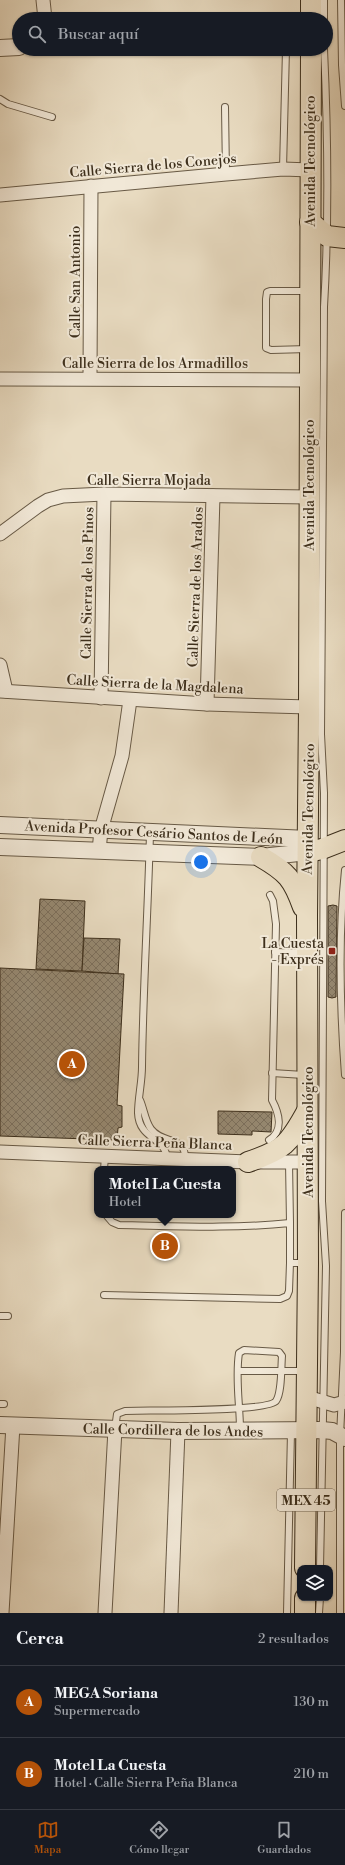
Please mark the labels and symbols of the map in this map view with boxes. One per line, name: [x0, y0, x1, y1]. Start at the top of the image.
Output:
street label: Avenida Tecnológico: [302, 95, 320, 228]
street label: Calle Sierra de los Conejos: [69, 150, 237, 182]
street label: Calle San Antonio: [67, 226, 85, 338]
street label: Calle Sierra de los Armadillos: [62, 355, 248, 373]
street label: Avenida Tecnológico: [301, 419, 319, 552]
street label: Calle Sierra Mojada: [87, 472, 212, 490]
street label: Calle Sierra de los Pinos: [78, 507, 98, 659]
street label: Calle Sierra de los Arados: [184, 507, 208, 668]
street label: Calle Sierra de la Magdalena: [66, 671, 245, 699]
street label: Avenida Tecnológico: [299, 743, 319, 876]
street label: Avenida Profesor Cesário Santos de León: [23, 817, 284, 849]
your location: [191, 852, 211, 872]
place label: La Cuesta - Exprés: [262, 935, 325, 969]
marker: La Cuesta - Exprés: [327, 946, 337, 956]
pin: A: [59, 1049, 85, 1079]
street label: Avenida Tecnológico: [300, 1066, 318, 1199]
street label: Calle Sierra Peña Blanca: [77, 1131, 233, 1155]
pin: B: [152, 1231, 178, 1261]
street label: Calle Cordillera de los Andes: [83, 1420, 263, 1442]
road number: MEX 45: [277, 1489, 335, 1511]

